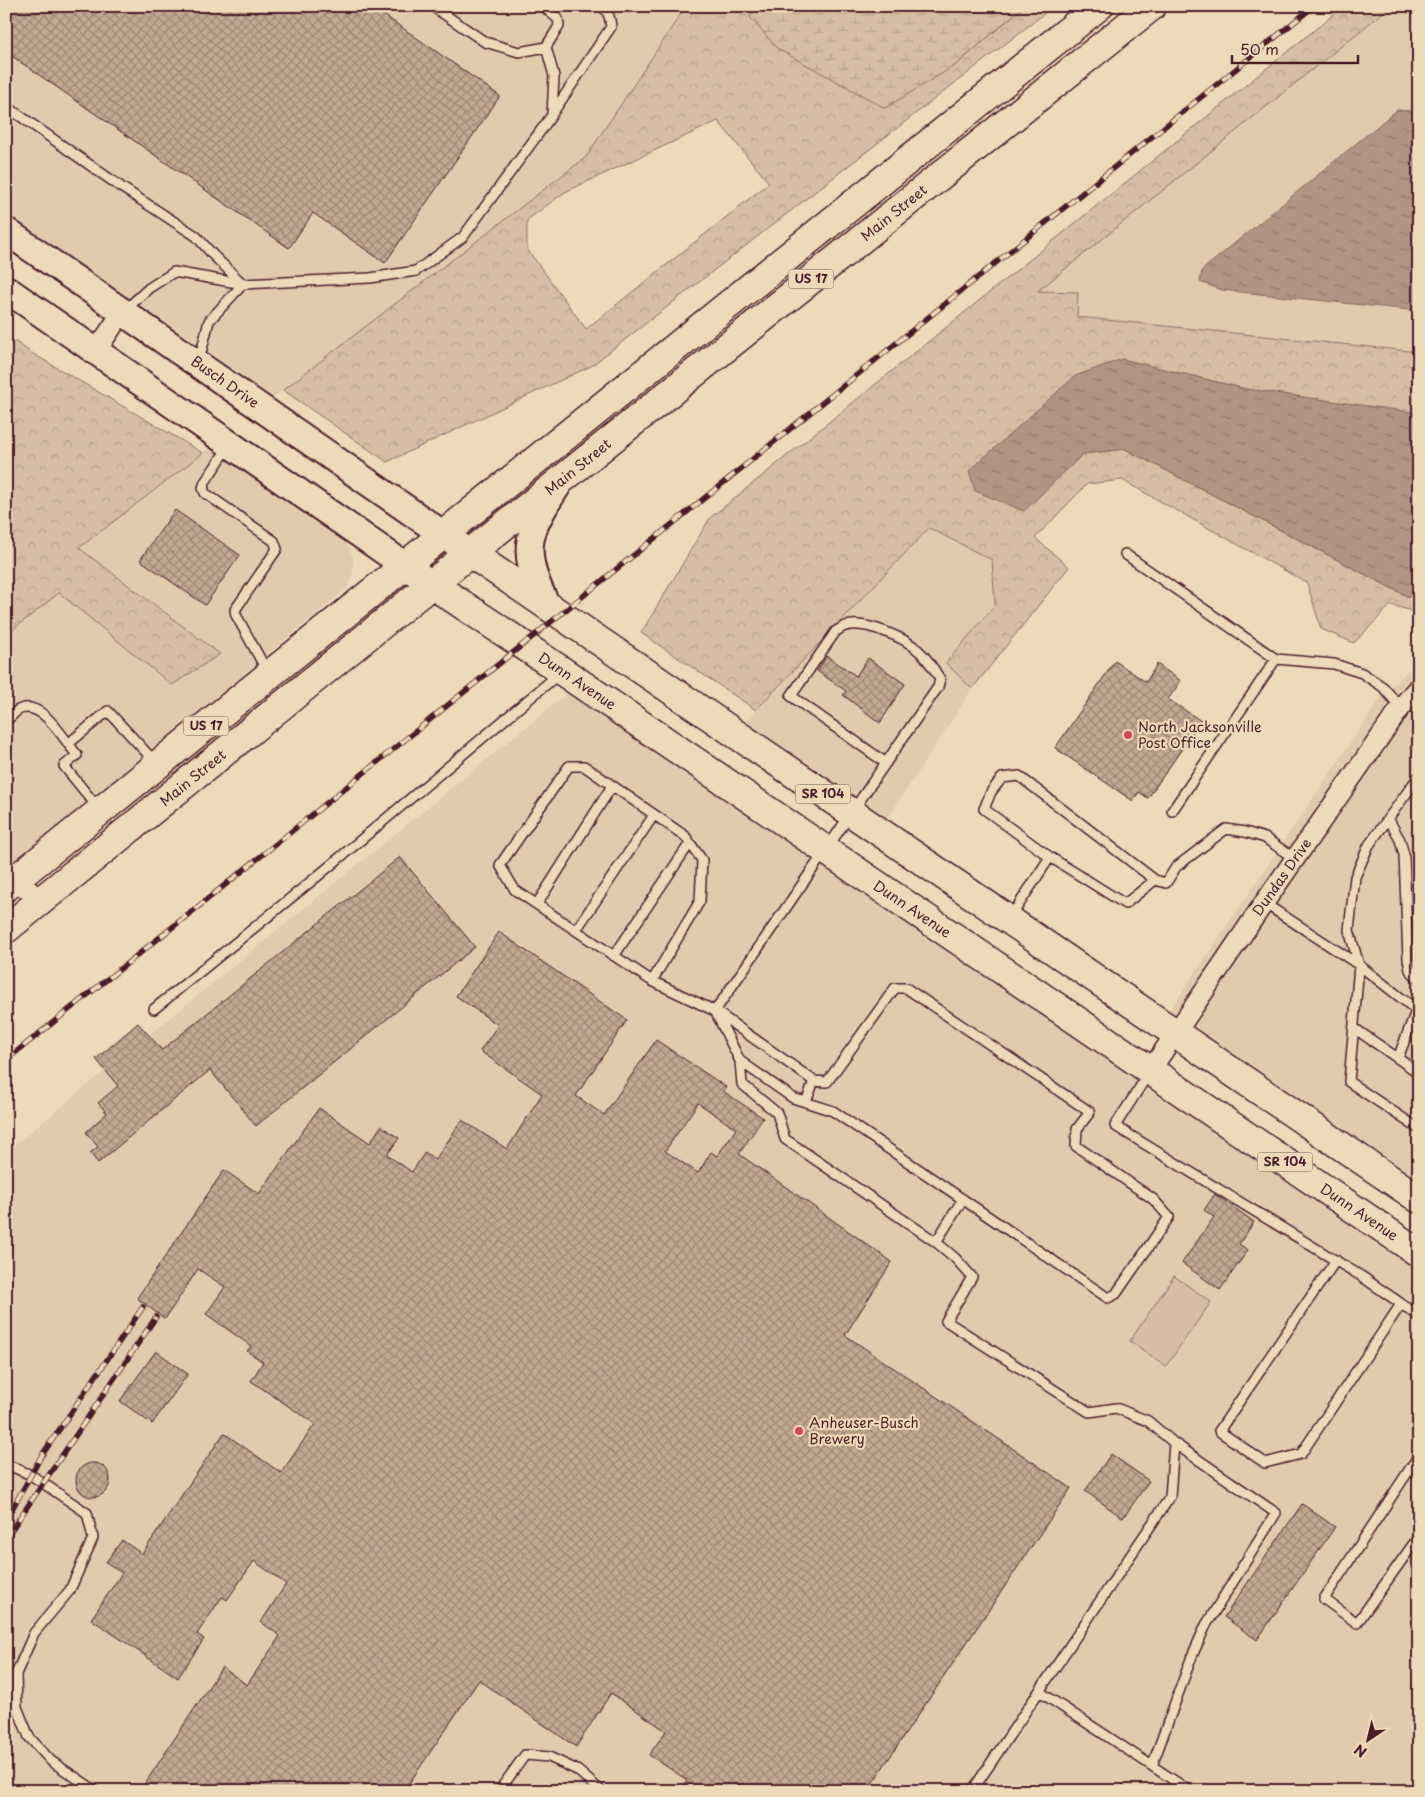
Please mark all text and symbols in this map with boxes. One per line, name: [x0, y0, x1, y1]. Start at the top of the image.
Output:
scale bar: [1232, 32, 1359, 64]
text: 50 m: [1240, 37, 1279, 60]
street label: Main Street: [856, 179, 932, 246]
road number: US 17: [788, 270, 834, 288]
street label: Busch Drive: [187, 350, 264, 413]
street label: Main Street: [540, 433, 616, 500]
street label: Dunn Avenue: [534, 647, 621, 715]
road number: US 17: [184, 716, 228, 736]
place label: North Jacksonville Post Office: [1138, 716, 1262, 753]
marker: North Jacksonville Post Office: [1122, 729, 1134, 741]
street label: Main Street: [155, 744, 231, 811]
road number: SR 104: [796, 784, 850, 804]
street label: Dundas Drive: [1247, 833, 1316, 920]
street label: Dunn Avenue: [869, 875, 956, 943]
road number: SR 104: [1258, 1152, 1312, 1172]
street label: Dunn Avenue: [1316, 1178, 1403, 1246]
place label: Anheuser-Busch Brewery: [809, 1412, 919, 1449]
marker: Anheuser-Busch Brewery: [793, 1425, 805, 1437]
north arrow: [1342, 1714, 1392, 1764]
text: N: [1350, 1739, 1371, 1763]

